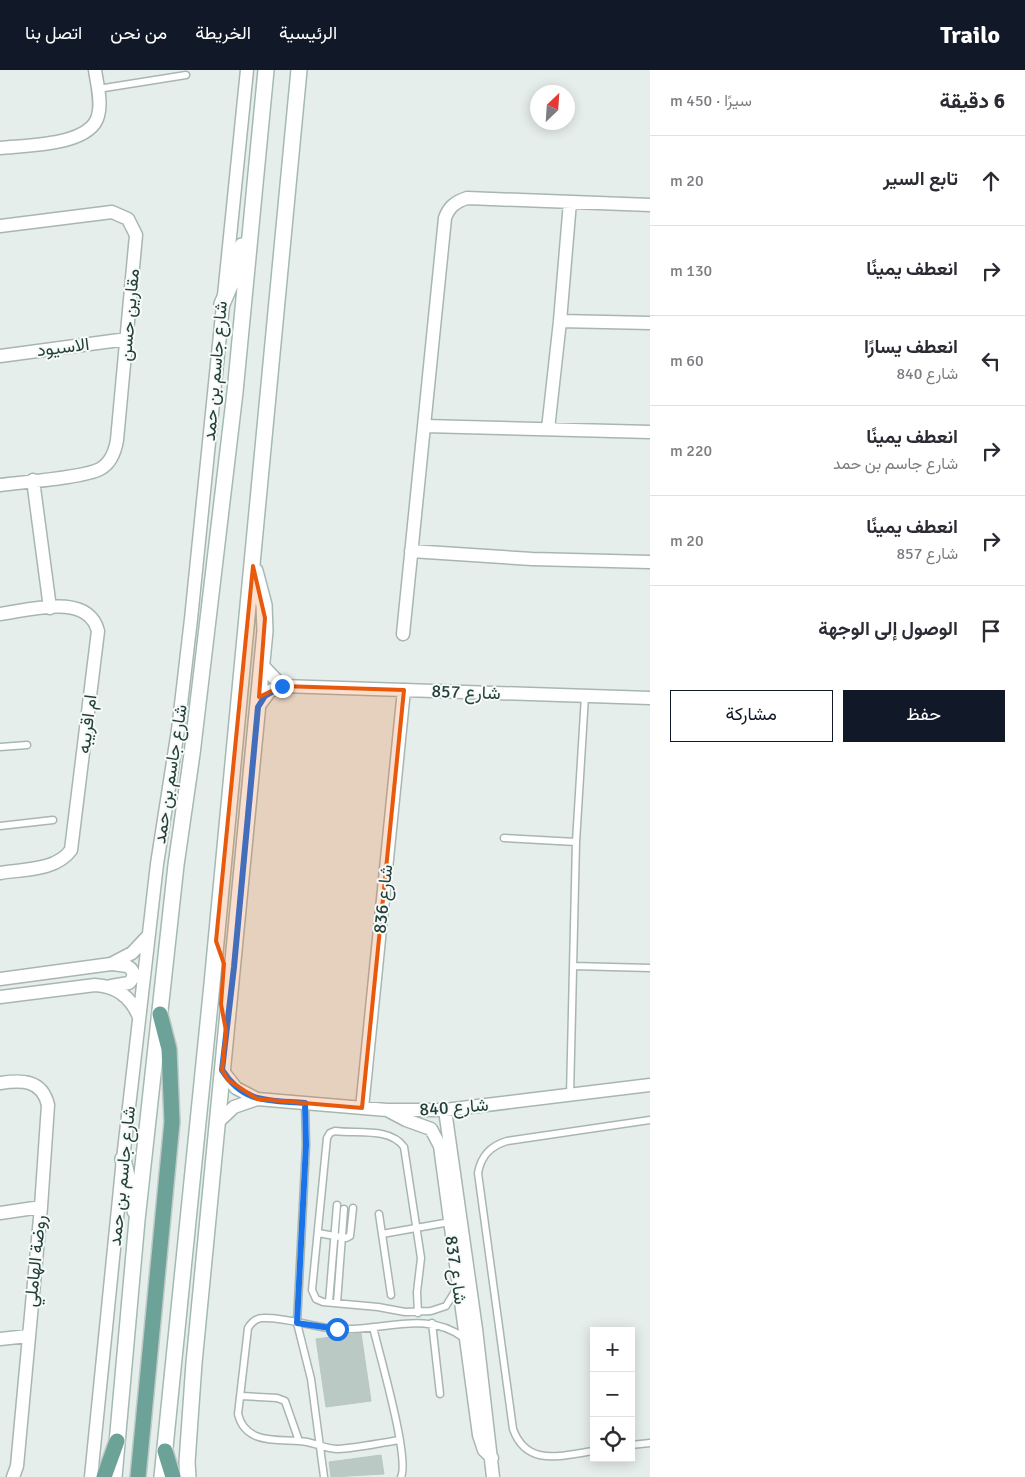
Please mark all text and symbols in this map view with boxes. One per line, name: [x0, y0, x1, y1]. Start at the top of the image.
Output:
text: Trailo: [940, 20, 1000, 50]
text: اتصل بنا: [25, 22, 82, 44]
text: من نحن: [110, 22, 167, 44]
text: الخريطة: [195, 22, 251, 44]
text: الرئيسية: [279, 22, 337, 44]
north arrow: [530, 85, 575, 130]
text: 6 دقيقة: [940, 88, 1005, 114]
text: سيرًا · 450 m: [670, 91, 752, 111]
text: تابع السير: [883, 167, 958, 191]
icon: ahead: [977, 167, 1005, 195]
text: 20 m: [670, 171, 704, 191]
text: انعطف يمينًا: [866, 257, 958, 281]
icon: right: [977, 257, 1005, 285]
text: 130 m: [670, 261, 712, 281]
street label: مقارين حسن: [114, 268, 144, 362]
street label: شارع جاسم بن حمد: [198, 300, 233, 442]
street label: الاسيود: [35, 333, 91, 361]
text: انعطف يسارًا: [864, 335, 958, 359]
icon: left: [977, 347, 1005, 375]
text: 60 m: [670, 351, 704, 371]
text: شارع 840: [896, 364, 958, 384]
text: انعطف يمينًا: [866, 425, 958, 449]
icon: right: [977, 437, 1005, 465]
text: 220 m: [670, 441, 712, 461]
text: شارع جاسم بن حمد: [833, 454, 958, 474]
text: انعطف يمينًا: [866, 515, 958, 539]
icon: right: [977, 527, 1005, 555]
text: 20 m: [670, 531, 704, 551]
text: شارع 857: [896, 544, 958, 564]
text: الوصول إلى الوجهة: [818, 617, 958, 641]
icon: arrive: [977, 617, 1005, 645]
route end: [271, 675, 294, 698]
street label: شارع 857: [431, 680, 501, 705]
button: مشاركة: [670, 690, 833, 742]
button: حفظ: [843, 690, 1005, 742]
street label: ام اقريبه: [72, 693, 103, 755]
street label: شارع جاسم بن حمد: [148, 703, 193, 845]
street label: شارع 836: [368, 863, 399, 935]
street label: شارع 840: [419, 1094, 489, 1121]
street label: شارع جاسم بن حمد: [104, 1105, 141, 1247]
street label: روضة الهاملي: [19, 1214, 55, 1308]
street label: شارع 837: [439, 1234, 472, 1306]
route start: [326, 1318, 349, 1341]
map controls: [590, 1327, 635, 1462]
button: +: [590, 1327, 635, 1372]
button: −: [590, 1372, 635, 1417]
button: locate: [590, 1417, 635, 1462]

